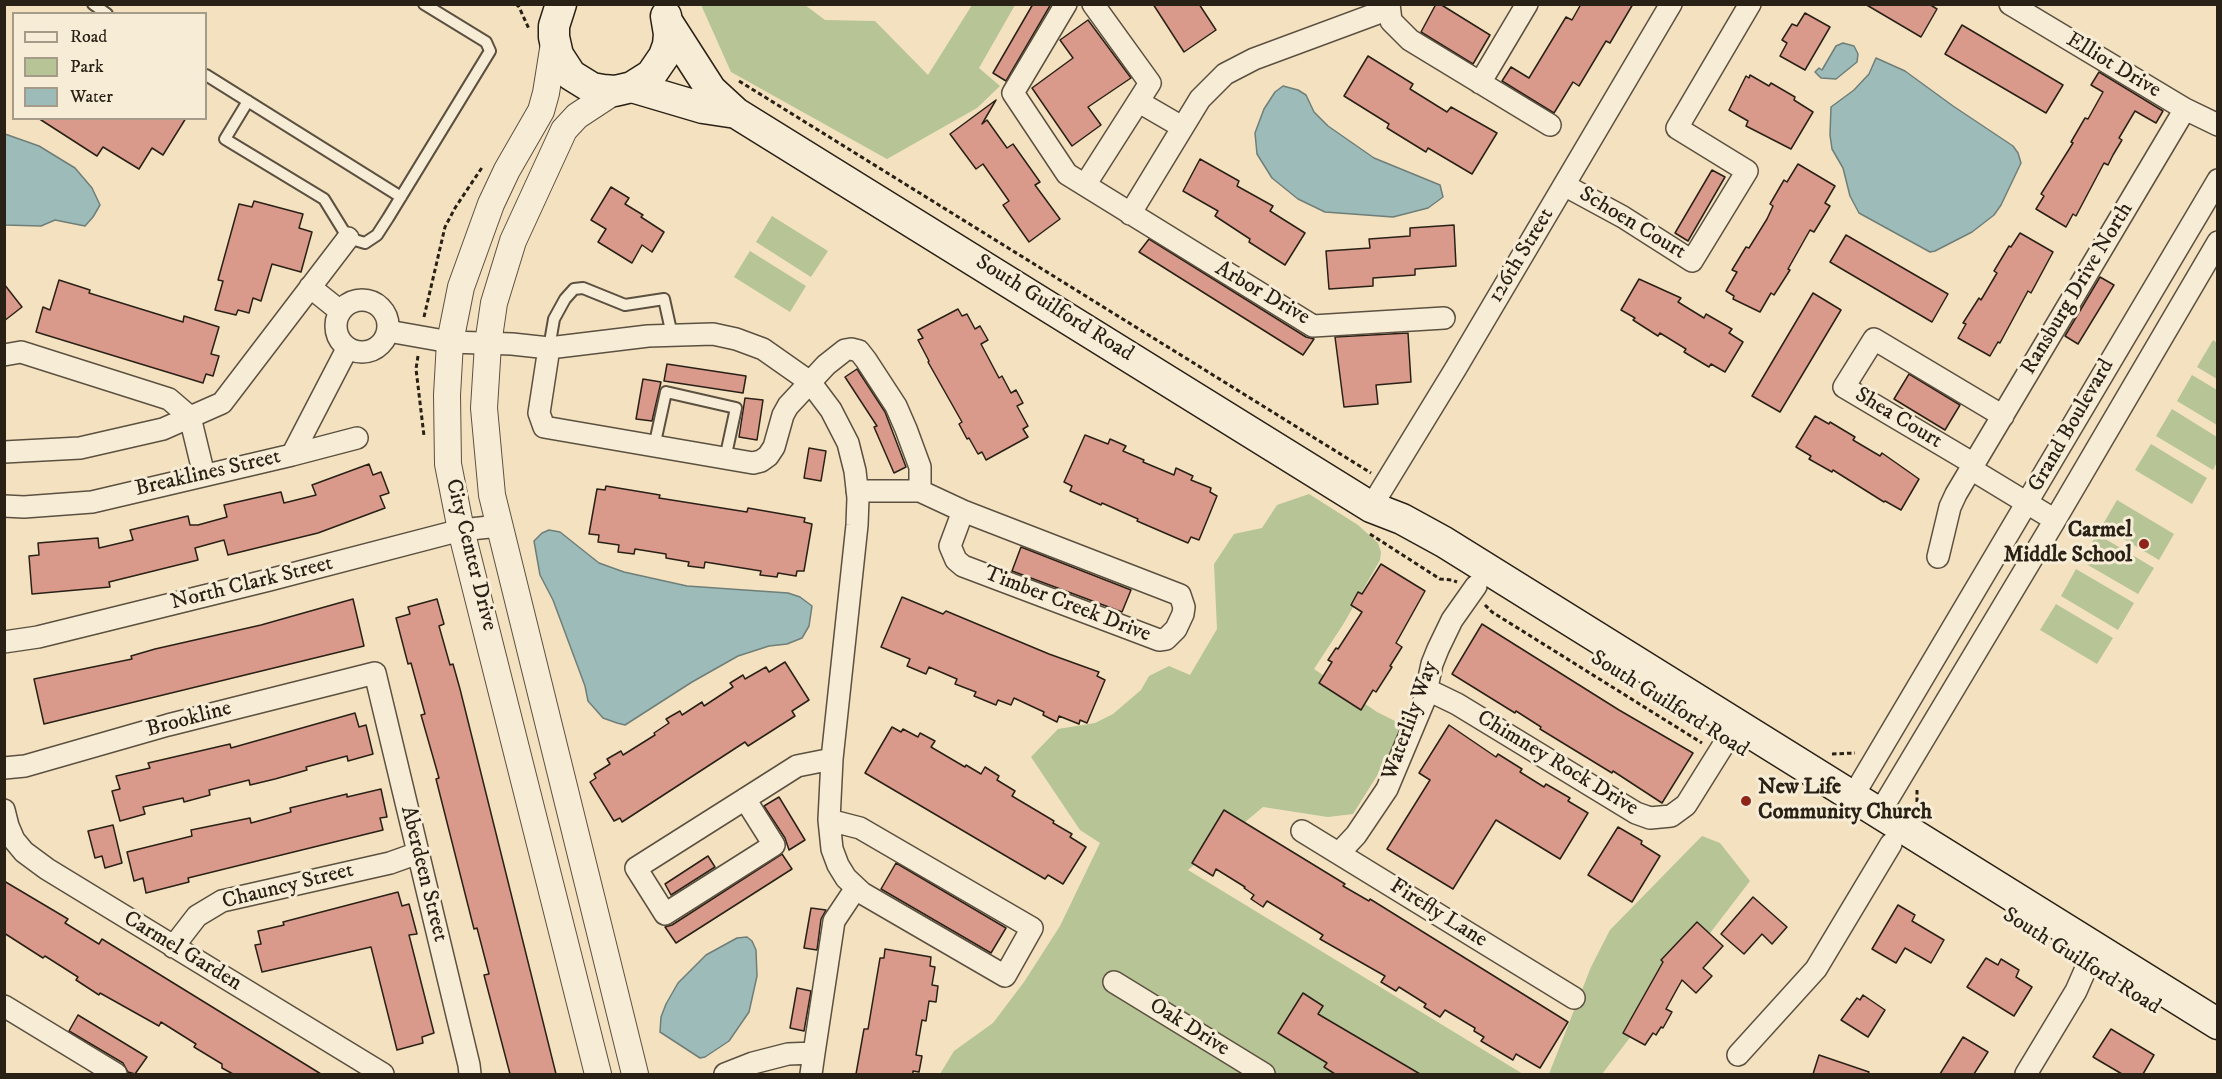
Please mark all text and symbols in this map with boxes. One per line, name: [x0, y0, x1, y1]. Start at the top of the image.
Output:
legend: [12, 12, 207, 120]
text: Road: [70, 26, 107, 48]
street label: Elliot Drive: [2061, 27, 2165, 105]
text: Park: [70, 56, 104, 78]
text: Water: [70, 86, 113, 108]
street label: Schoen Court: [1574, 182, 1690, 266]
street label: Ransburg Drive North: [2016, 198, 2140, 380]
street label: 126th Street: [1483, 204, 1561, 308]
street label: South Guilford Road: [970, 250, 1138, 368]
street label: Arbor Drive: [1210, 256, 1314, 332]
street label: Grand Boulevard: [2023, 355, 2121, 497]
street label: Shea Court: [1849, 383, 1947, 455]
street label: Breaklines Street: [133, 444, 283, 504]
street label: City Center Drive: [438, 476, 502, 634]
place label: Carmel Middle School: [2004, 518, 2132, 570]
marker: Carmel Middle School: [2137, 537, 2151, 551]
street label: North Clark Street: [168, 551, 336, 617]
street label: Timber Creek Drive: [980, 561, 1154, 649]
street label: South Guilford Road: [1585, 646, 1753, 764]
street label: Waterlily Way: [1377, 658, 1445, 784]
street label: Brookline: [144, 696, 234, 744]
street label: Chimney Rock Drive: [1472, 705, 1642, 823]
place label: New Life Community Church: [1758, 775, 1932, 826]
marker: New Life Community Church: [1739, 794, 1753, 808]
street label: Aberdeen Street: [393, 803, 453, 945]
street label: Chauncy Street: [220, 858, 356, 916]
street label: Firefly Lane: [1384, 874, 1492, 954]
street label: South Guilford Road: [1997, 903, 2165, 1021]
street label: Carmel Garden: [118, 906, 246, 998]
street label: Oak Drive: [1144, 993, 1234, 1063]

